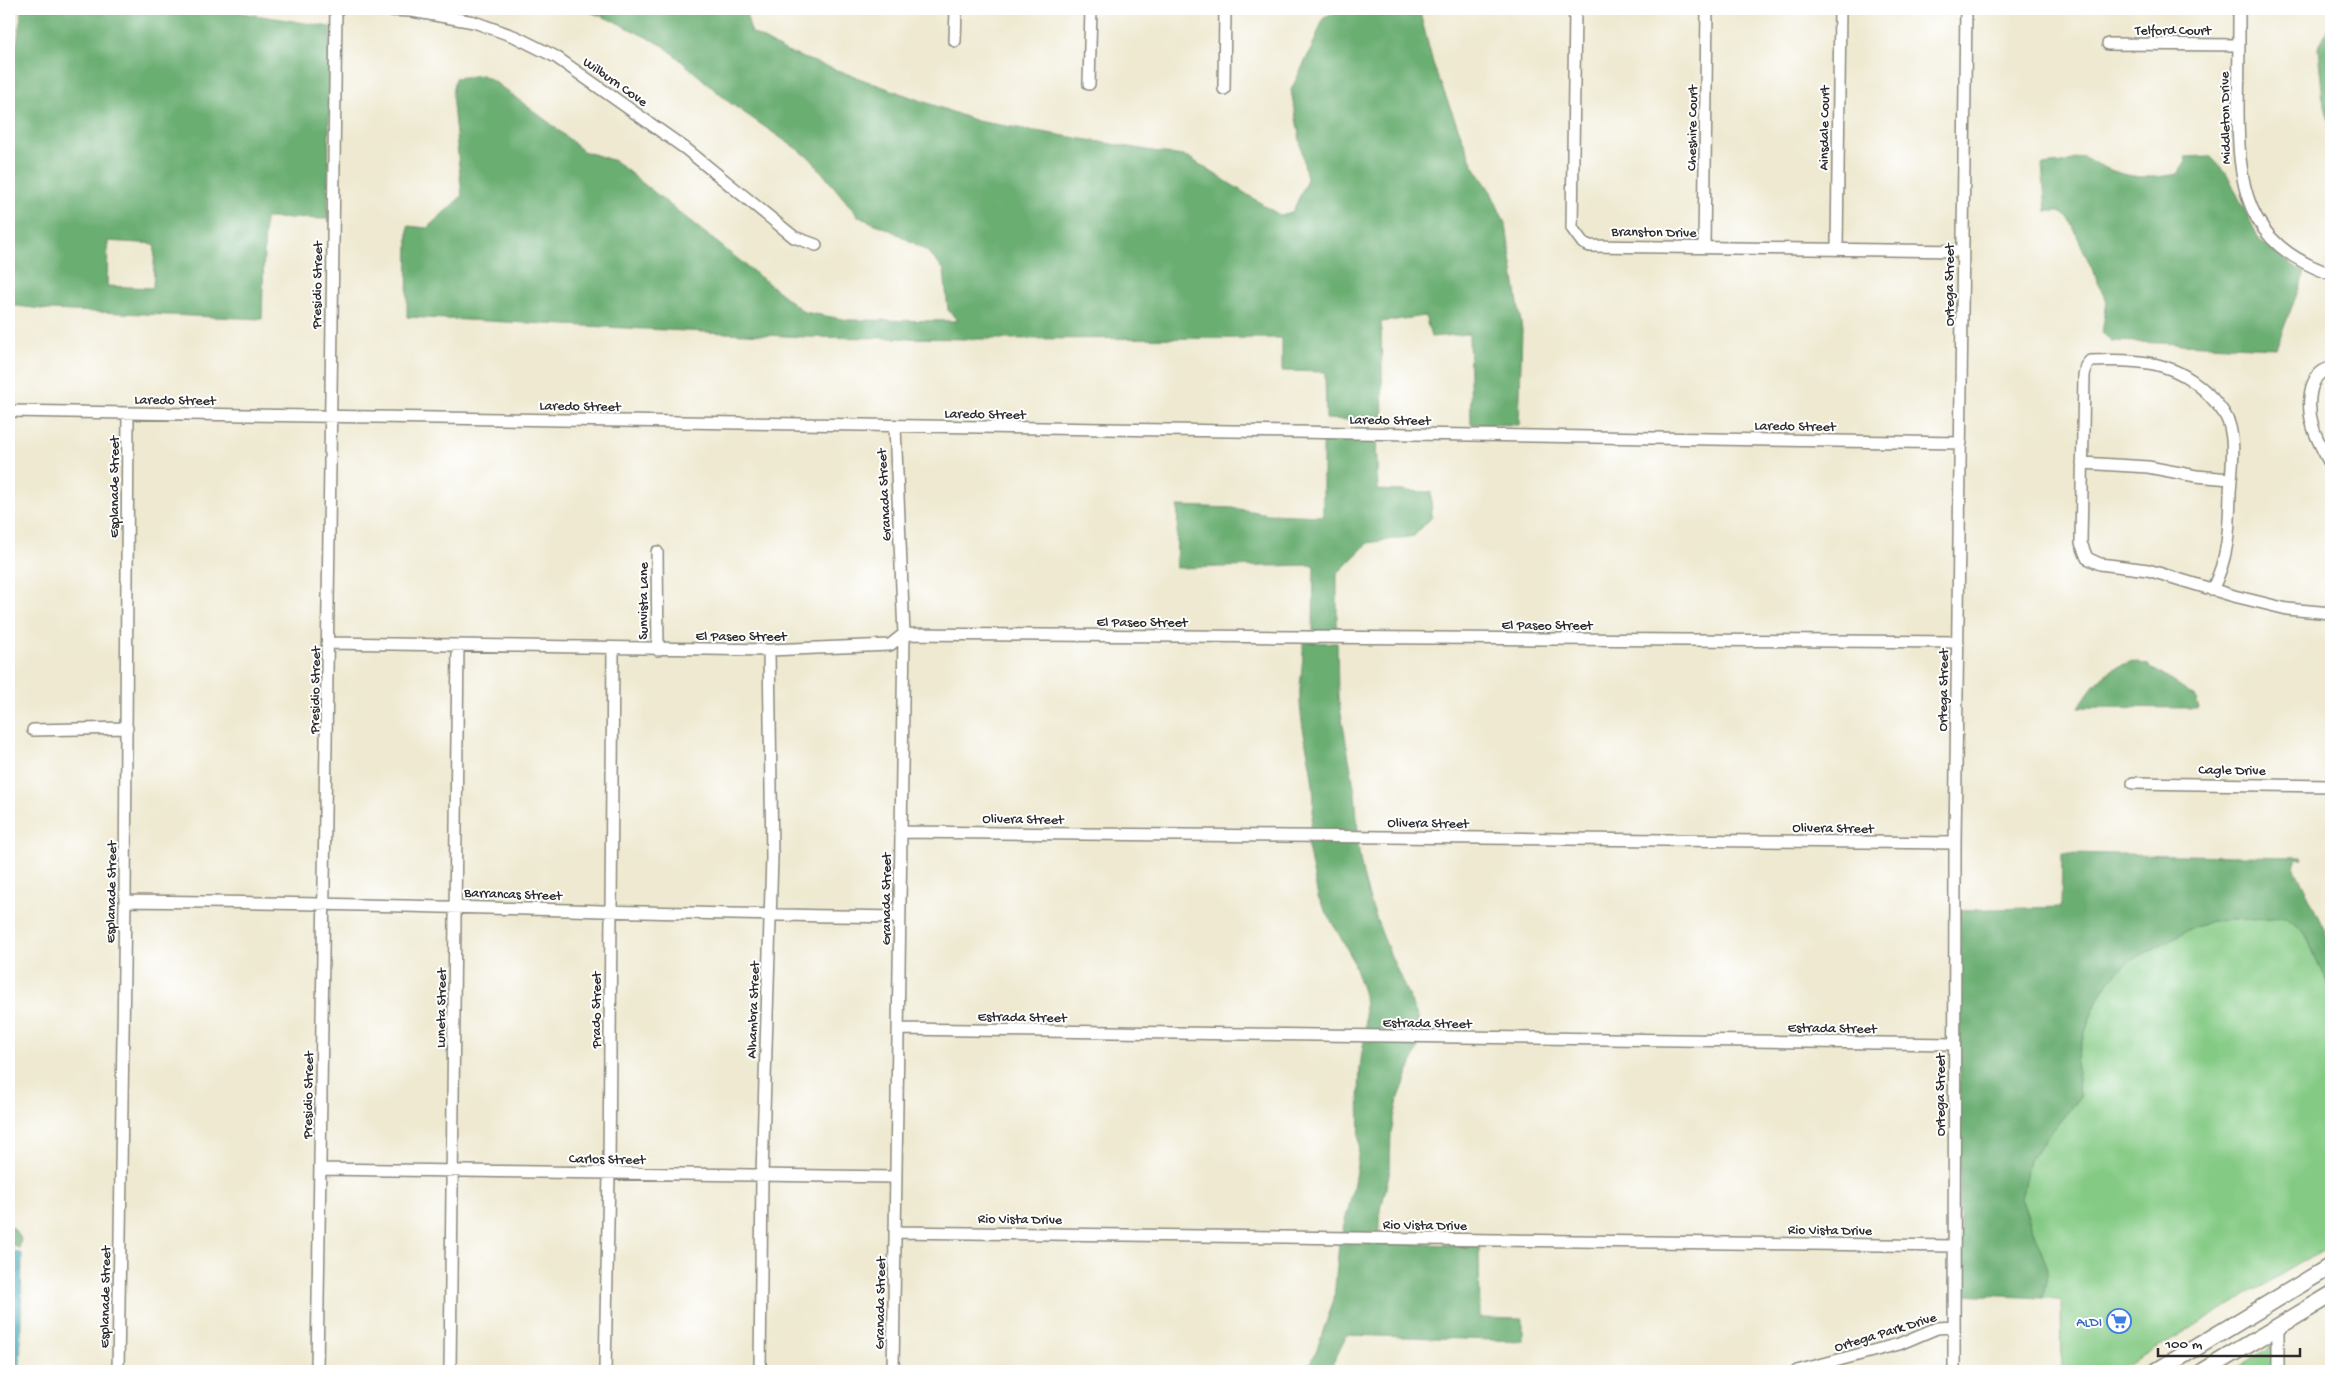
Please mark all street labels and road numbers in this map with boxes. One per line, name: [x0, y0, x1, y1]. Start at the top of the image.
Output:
street label: Telford Court: [2134, 23, 2212, 40]
street label: Wilburn Cove: [579, 55, 651, 112]
street label: Middleton Drive: [2217, 71, 2236, 165]
street label: Cheshire Court: [1684, 84, 1703, 171]
street label: Ainsdale Court: [1816, 84, 1835, 171]
street label: Branston Drive: [1610, 224, 1697, 243]
street label: Presidio Street: [309, 240, 328, 330]
street label: Ortega Street: [1942, 242, 1959, 326]
street label: Laredo Street: [134, 392, 217, 411]
street label: Laredo Street: [539, 398, 622, 417]
street label: Laredo Street: [944, 406, 1027, 425]
street label: Laredo Street: [1349, 412, 1432, 431]
street label: Laredo Street: [1754, 418, 1837, 437]
street label: Esplanade Street: [107, 435, 124, 538]
street label: Granada Street: [875, 447, 896, 542]
street label: Sunvista Lane: [636, 561, 653, 640]
street label: El Paseo Street: [1097, 615, 1189, 632]
street label: El Paseo Street: [1502, 618, 1594, 635]
street label: El Paseo Street: [696, 629, 788, 646]
street label: Presidio Street: [307, 645, 326, 735]
street label: Ortega Street: [1935, 647, 1954, 732]
street label: Cagle Drive: [2198, 762, 2267, 781]
street label: Olivera Street: [982, 811, 1065, 830]
street label: Olivera Street: [1387, 815, 1470, 834]
street label: Olivera Street: [1792, 820, 1875, 839]
street label: Esplanade Street: [103, 840, 122, 943]
street label: Granada Street: [879, 851, 896, 945]
street label: Barrancas Street: [463, 885, 563, 906]
street label: Alhambra Street: [744, 960, 765, 1059]
street label: Luneta Street: [433, 967, 452, 1048]
street label: Prado Street: [589, 970, 606, 1049]
street label: Estrada Street: [977, 1009, 1068, 1028]
street label: Estrada Street: [1382, 1015, 1473, 1034]
street label: Estrada Street: [1787, 1020, 1878, 1039]
street label: Presidio Street: [300, 1050, 319, 1140]
street label: Ortega Street: [1933, 1052, 1950, 1136]
street label: Carlos Street: [569, 1151, 647, 1170]
street label: Rio Vista Drive: [978, 1211, 1063, 1230]
street label: Rio Vista Drive: [1383, 1217, 1468, 1236]
street label: Rio Vista Drive: [1788, 1222, 1873, 1241]
street label: Esplanade Street: [97, 1245, 116, 1348]
street label: Granada Street: [872, 1255, 891, 1349]
street label: Ortega Park Drive: [1833, 1310, 1940, 1357]

